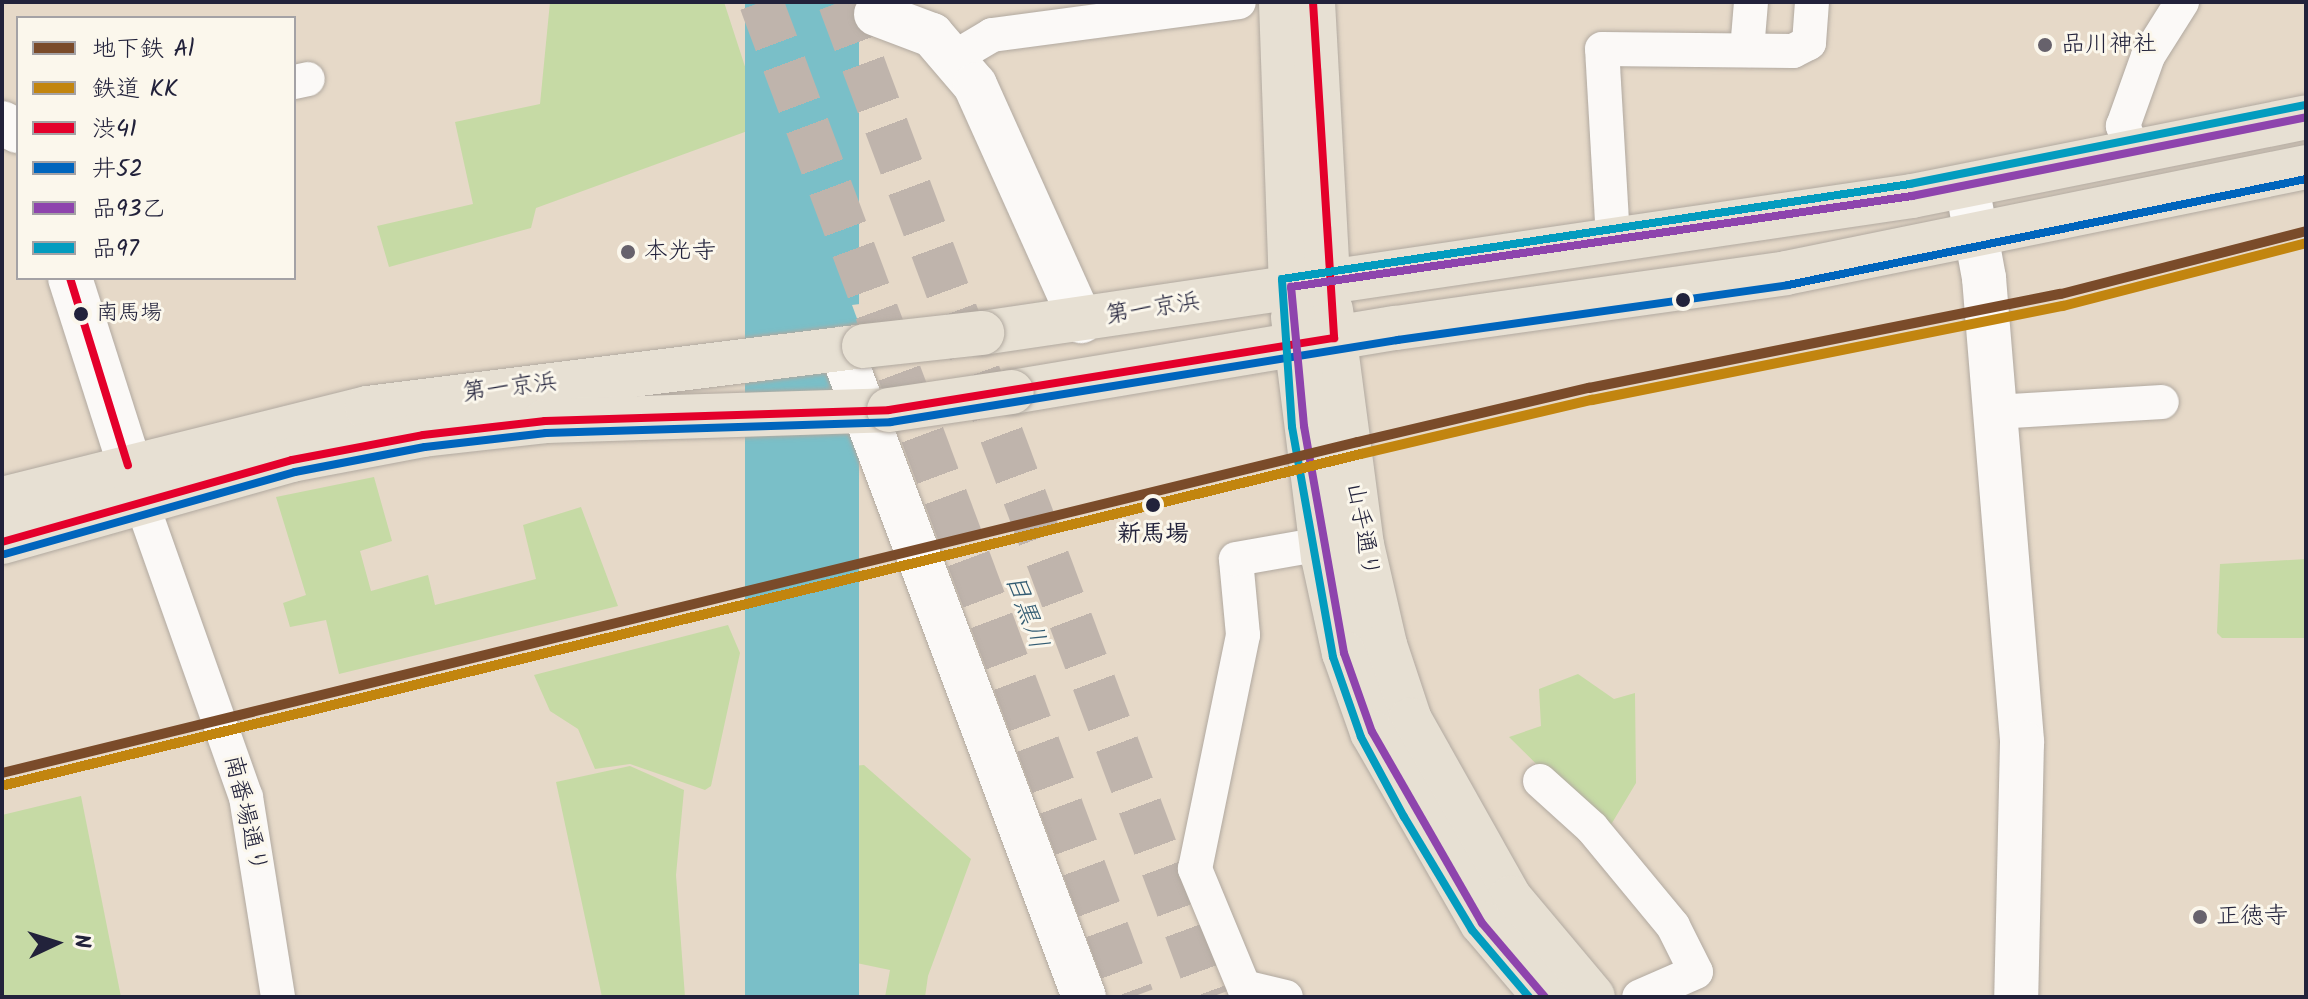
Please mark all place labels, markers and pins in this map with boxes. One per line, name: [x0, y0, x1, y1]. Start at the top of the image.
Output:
place label: 品川神社: [2061, 31, 2157, 59]
marker: 品川神社: [2036, 36, 2054, 54]
place label: 本光寺: [644, 238, 716, 266]
marker: 本光寺: [619, 243, 637, 261]
unlabelled marker: [1675, 292, 1691, 308]
place label: 南馬場: [96, 301, 162, 327]
marker: 南馬場: [73, 306, 89, 322]
marker: 新馬場: [1141, 493, 1165, 517]
place label: 新馬場: [1117, 521, 1189, 549]
place label: 正徳寺: [2216, 903, 2288, 931]
marker: 正徳寺: [2191, 908, 2209, 926]

